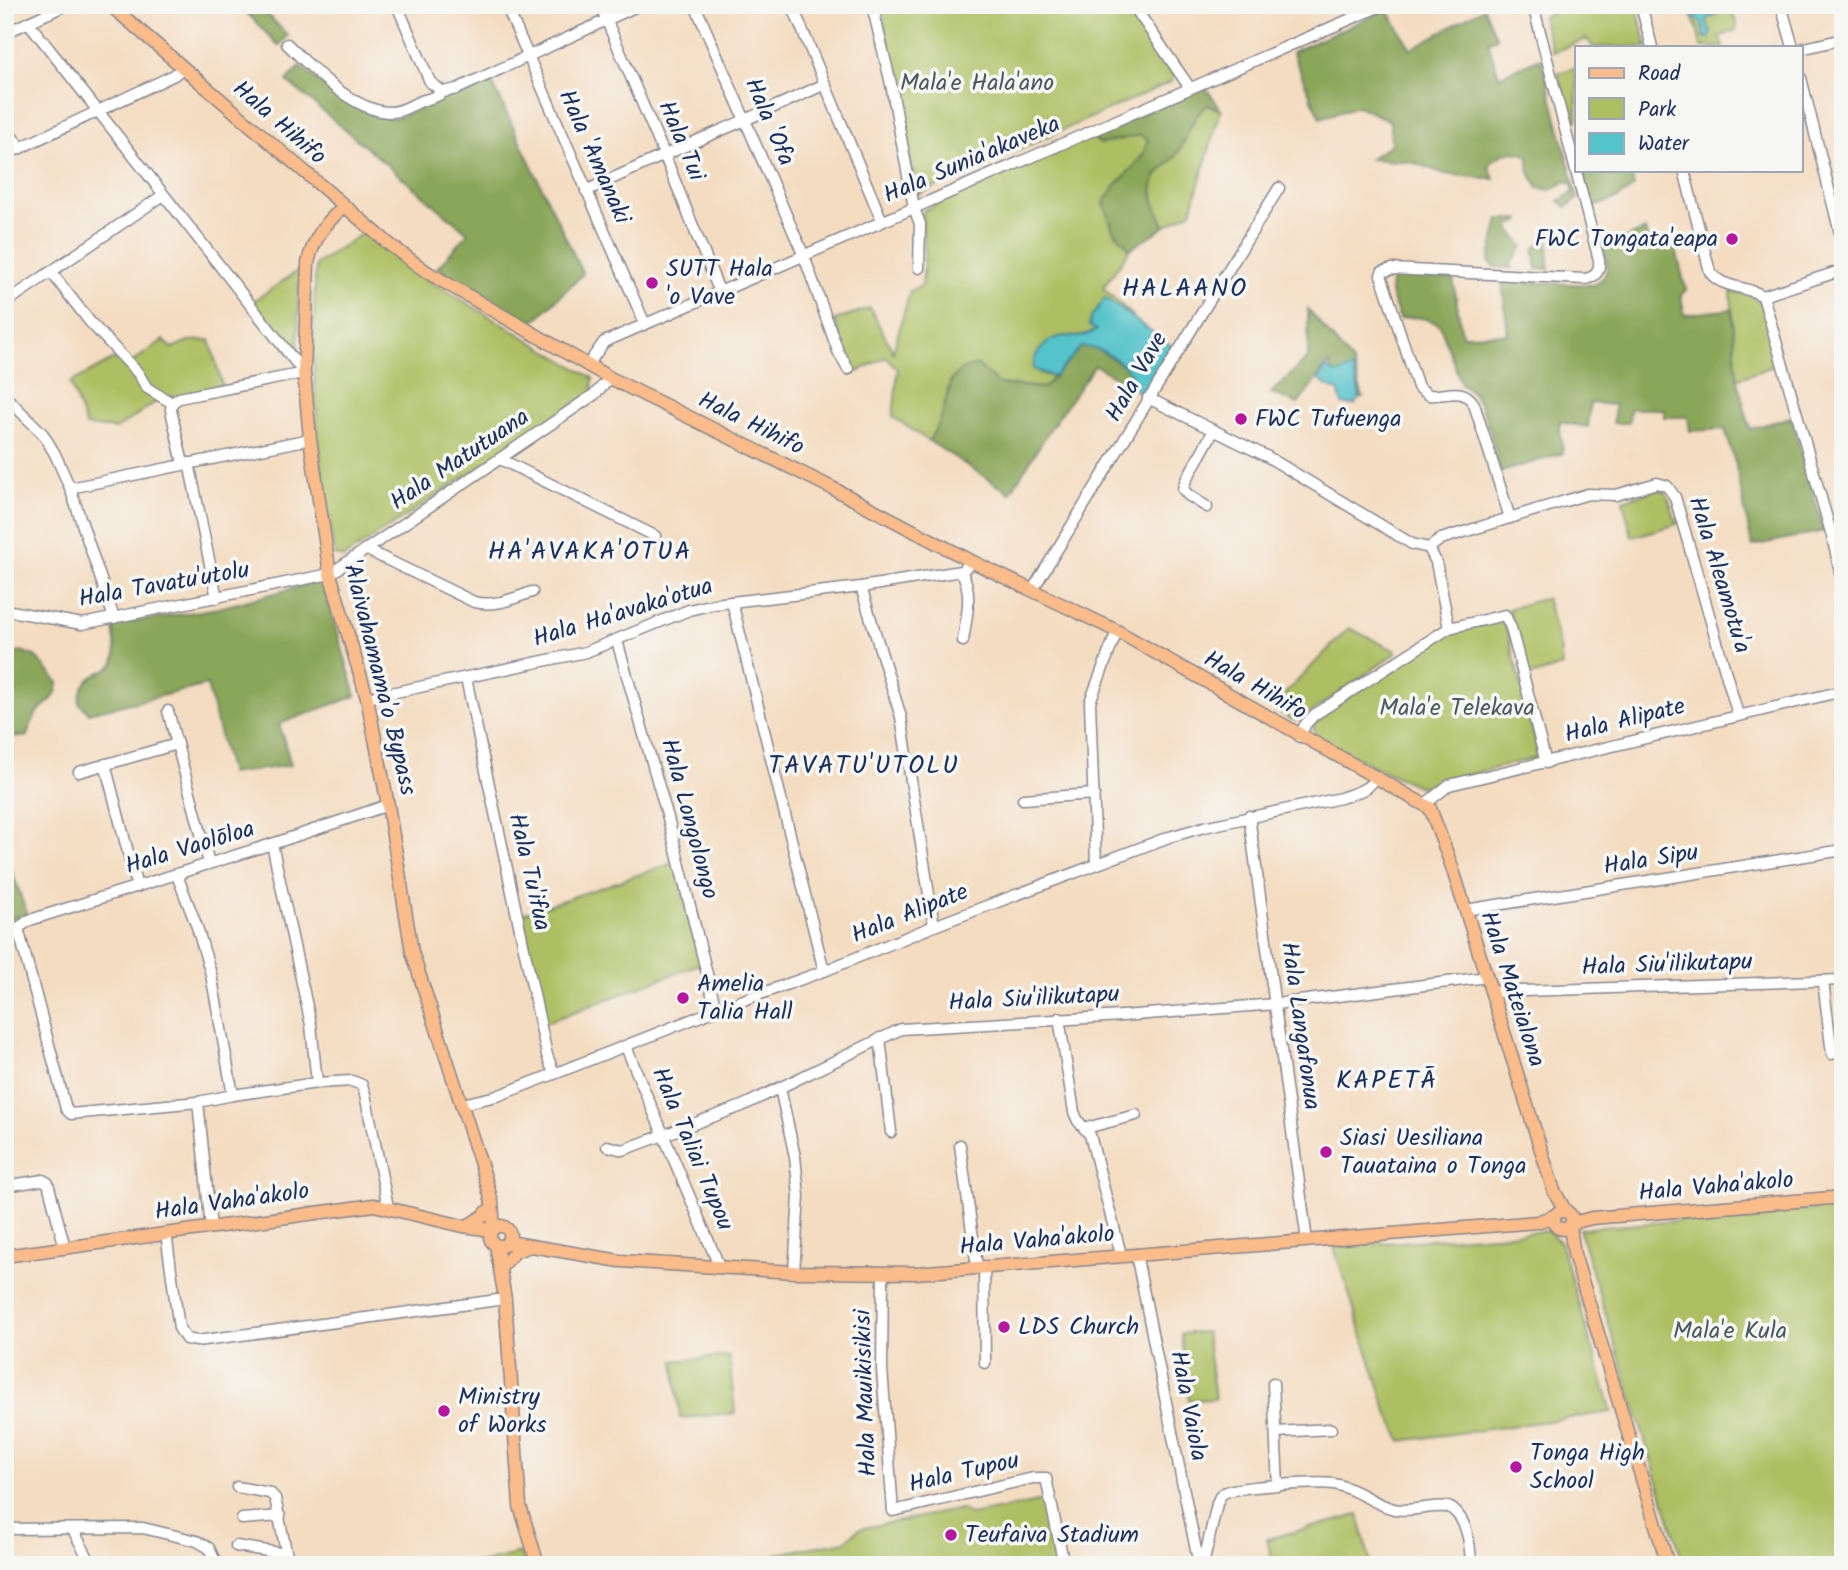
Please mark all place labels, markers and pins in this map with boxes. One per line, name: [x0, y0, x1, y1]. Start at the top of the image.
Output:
place label: FWC Tongata'eapa: [1535, 220, 1718, 259]
marker: FWC Tongata'eapa: [1724, 231, 1740, 247]
place label: SUTT Hala 'o Vave: [666, 250, 773, 317]
marker: SUTT Hala 'o Vave: [644, 275, 660, 291]
place label: FWC Tufuenga: [1255, 400, 1402, 439]
marker: FWC Tufuenga: [1233, 411, 1249, 427]
place label: Amelia Talia Hall: [697, 965, 793, 1032]
marker: Amelia Talia Hall: [675, 990, 691, 1006]
place label: Siasi Uesiliana Tauataina o Tonga: [1340, 1119, 1526, 1186]
marker: Siasi Uesiliana Tauataina o Tonga: [1318, 1144, 1334, 1160]
place label: LDS Church: [1018, 1308, 1139, 1347]
marker: LDS Church: [996, 1319, 1012, 1335]
place label: Ministry of Works: [458, 1378, 547, 1445]
marker: Ministry of Works: [436, 1403, 452, 1419]
place label: Tonga High School: [1530, 1434, 1645, 1501]
marker: Tonga High School: [1508, 1459, 1524, 1475]
place label: Teufaiva Stadium: [965, 1516, 1139, 1555]
marker: Teufaiva Stadium: [943, 1527, 959, 1543]

